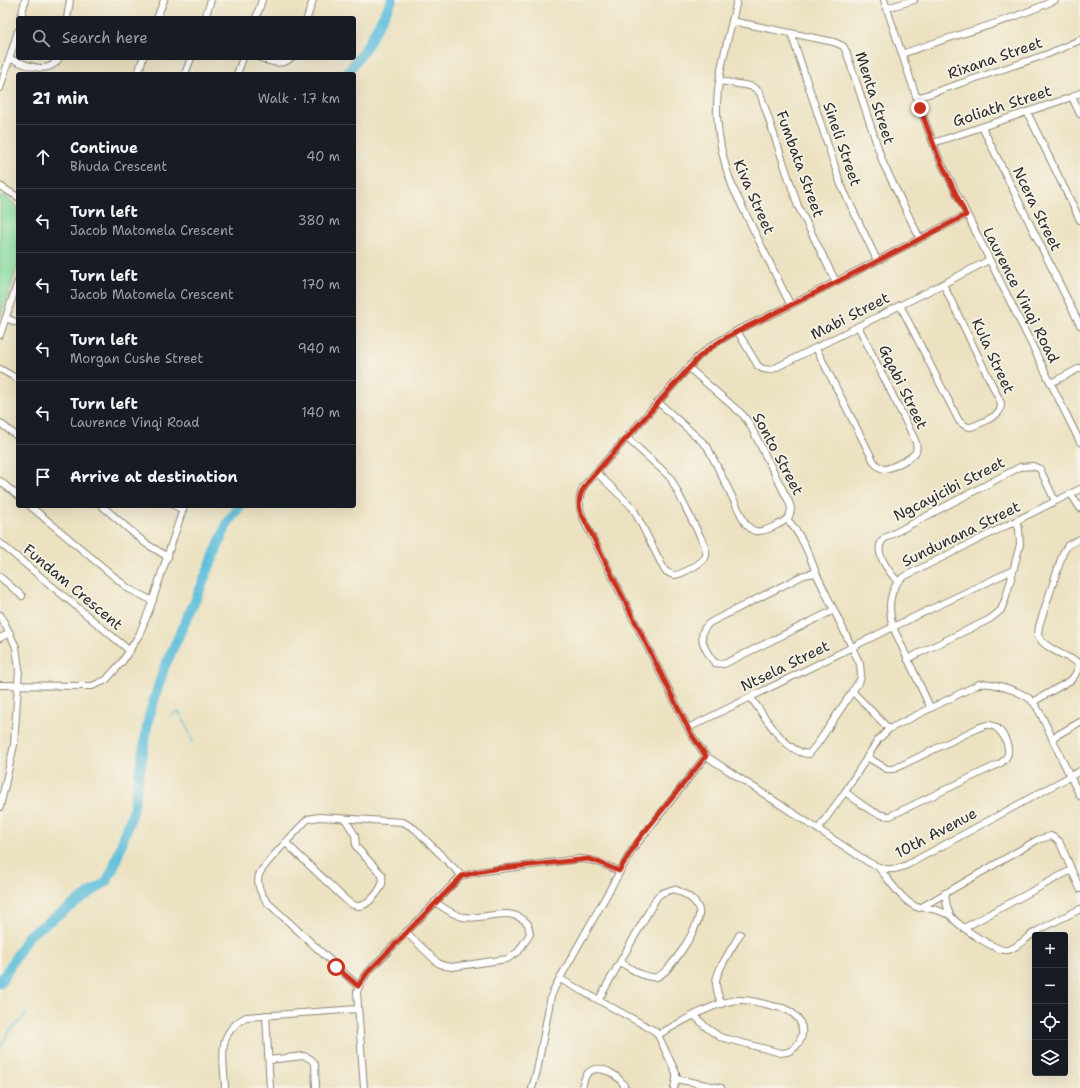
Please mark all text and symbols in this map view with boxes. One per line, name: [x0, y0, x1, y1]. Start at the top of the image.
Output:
search box: [16, 16, 356, 60]
icon: search: [30, 27, 52, 49]
text: Search here: [62, 28, 148, 48]
street label: Rixana Street: [945, 32, 1045, 84]
street label: Menta Street: [851, 49, 899, 147]
street label: Goliath Street: [950, 81, 1054, 131]
text: 21 min: [32, 87, 89, 109]
text: Walk · 1.7 km: [258, 90, 340, 107]
street label: Sineli Street: [818, 99, 866, 189]
route end: [911, 99, 929, 117]
street label: Fumbata Street: [771, 108, 829, 220]
text: Continue: [70, 138, 138, 158]
icon: ahead: [32, 146, 54, 168]
text: 40 m: [306, 148, 340, 165]
street label: Kiva Street: [729, 156, 779, 238]
text: Bhuda Crescent: [70, 158, 167, 175]
street label: Ncera Street: [1008, 164, 1066, 254]
text: Turn left: [70, 202, 138, 222]
icon: left: [32, 210, 54, 232]
text: 380 m: [298, 212, 340, 229]
text: Jacob Matomela Crescent: [70, 222, 234, 239]
street label: Laurence Vinqi Road: [978, 224, 1064, 367]
text: Turn left: [70, 266, 138, 286]
icon: left: [32, 274, 54, 296]
text: 170 m: [302, 276, 340, 293]
text: Jacob Matomela Crescent: [70, 286, 234, 303]
street label: Mabi Street: [807, 288, 893, 344]
street label: Kula Street: [967, 315, 1019, 397]
text: Turn left: [70, 330, 138, 350]
icon: left: [32, 338, 54, 360]
text: 940 m: [298, 340, 340, 357]
street label: Gqabi Street: [874, 341, 932, 433]
text: Morgan Cushe Street: [70, 350, 203, 367]
text: Turn left: [70, 394, 138, 414]
icon: left: [32, 402, 54, 424]
text: 140 m: [301, 404, 340, 421]
street label: Sonto Street: [748, 409, 808, 499]
text: Laurence Vinqi Road: [70, 414, 200, 431]
street label: Ngcayicibi Street: [890, 452, 1008, 526]
icon: arrive: [32, 466, 54, 488]
text: Arrive at destination: [70, 467, 238, 487]
street label: Sundunana Street: [898, 497, 1024, 571]
street label: Fundam Crescent: [19, 539, 127, 635]
street label: Ntsela Street: [737, 636, 833, 696]
street label: 10th Avenue: [892, 803, 980, 863]
map controls: [1032, 932, 1068, 1076]
button: +: [1032, 932, 1068, 968]
route start: [327, 958, 345, 976]
button: −: [1032, 968, 1068, 1004]
button: locate: [1032, 1004, 1068, 1040]
button: layers: [1032, 1040, 1068, 1076]

